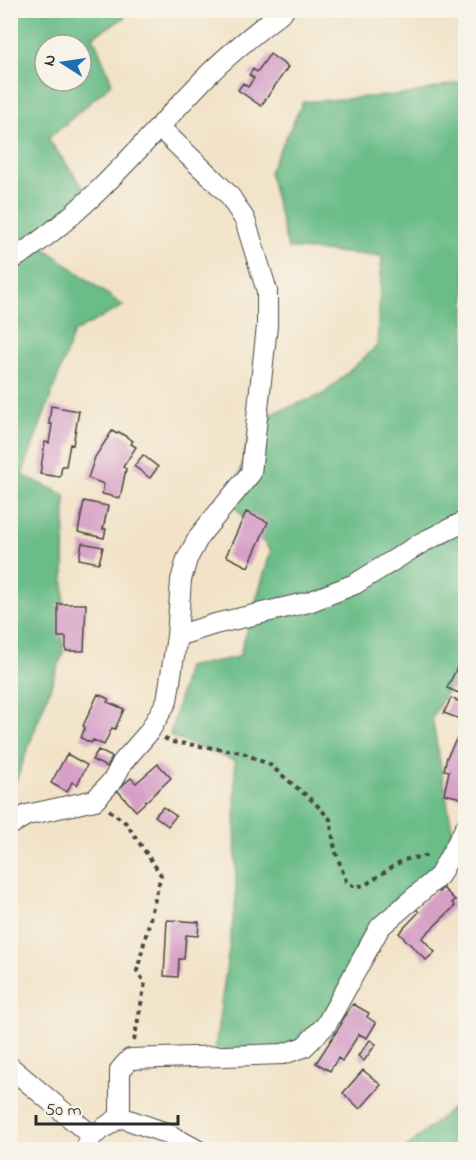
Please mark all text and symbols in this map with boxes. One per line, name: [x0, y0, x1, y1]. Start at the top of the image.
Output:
north arrow: [33, 33, 93, 93]
text: N: [37, 52, 63, 68]
scale bar: [36, 1088, 178, 1126]
text: 50 m: [45, 1098, 82, 1124]

